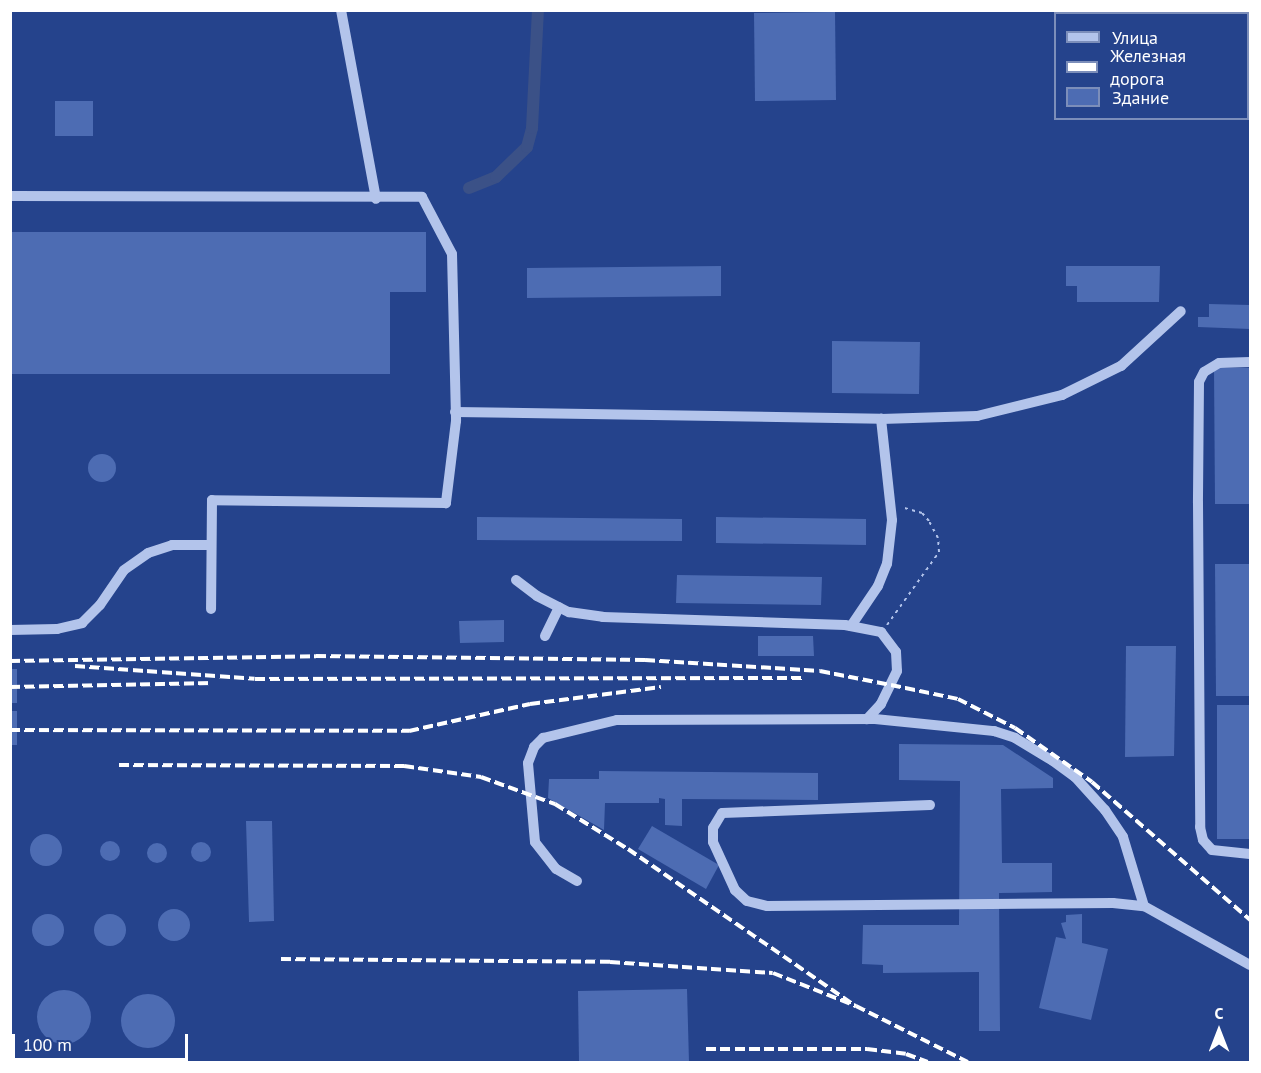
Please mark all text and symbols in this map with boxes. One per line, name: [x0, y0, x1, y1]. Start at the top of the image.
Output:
legend: [1054, 12, 1249, 120]
text: Улица: [1112, 26, 1158, 49]
text: Железная дорога: [1110, 44, 1186, 90]
text: Здание: [1112, 86, 1169, 109]
north arrow: [1189, 1001, 1249, 1061]
text: С: [1215, 1003, 1223, 1023]
scale bar: [15, 1022, 190, 1060]
text: 100 m: [23, 1033, 72, 1056]

